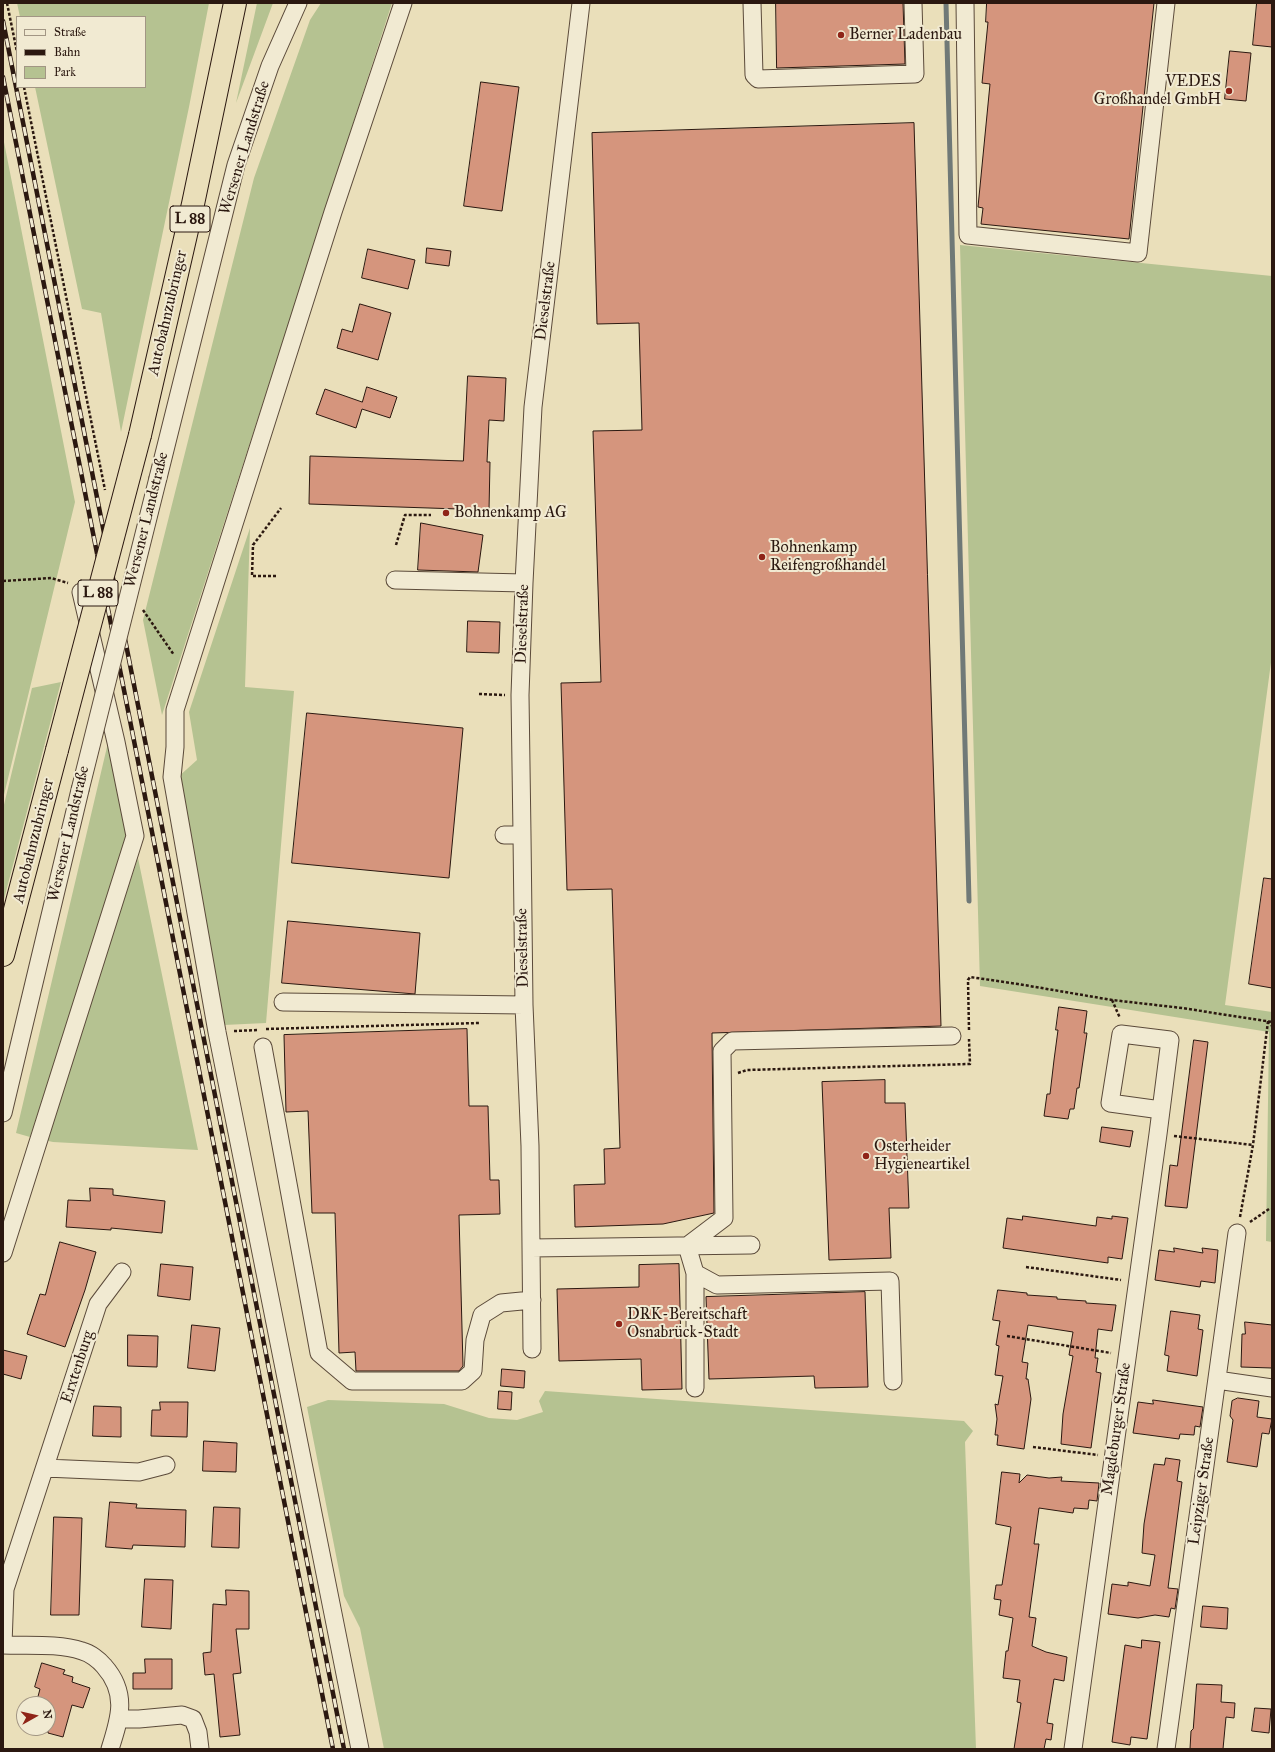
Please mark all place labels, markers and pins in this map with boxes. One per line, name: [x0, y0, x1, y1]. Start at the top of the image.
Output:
place label: Berner Ladenbau: [849, 25, 962, 45]
marker: Berner Ladenbau: [836, 30, 846, 40]
place label: VEDES Großhandel GmbH: [1094, 72, 1221, 110]
marker: VEDES Großhandel GmbH: [1224, 86, 1234, 96]
place label: Bohnenkamp AG: [454, 503, 567, 523]
marker: Bohnenkamp AG: [441, 508, 451, 518]
place label: Bohnenkamp Reifengroßhandel: [770, 538, 886, 576]
marker: Bohnenkamp Reifengroßhandel: [757, 552, 767, 562]
place label: Osterheider Hygieneartikel: [874, 1137, 970, 1175]
marker: Osterheider Hygieneartikel: [861, 1151, 871, 1161]
place label: DRK-Bereitschaft Osnabrück-Stadt: [627, 1305, 748, 1343]
marker: DRK-Bereitschaft Osnabrück-Stadt: [614, 1319, 624, 1329]

